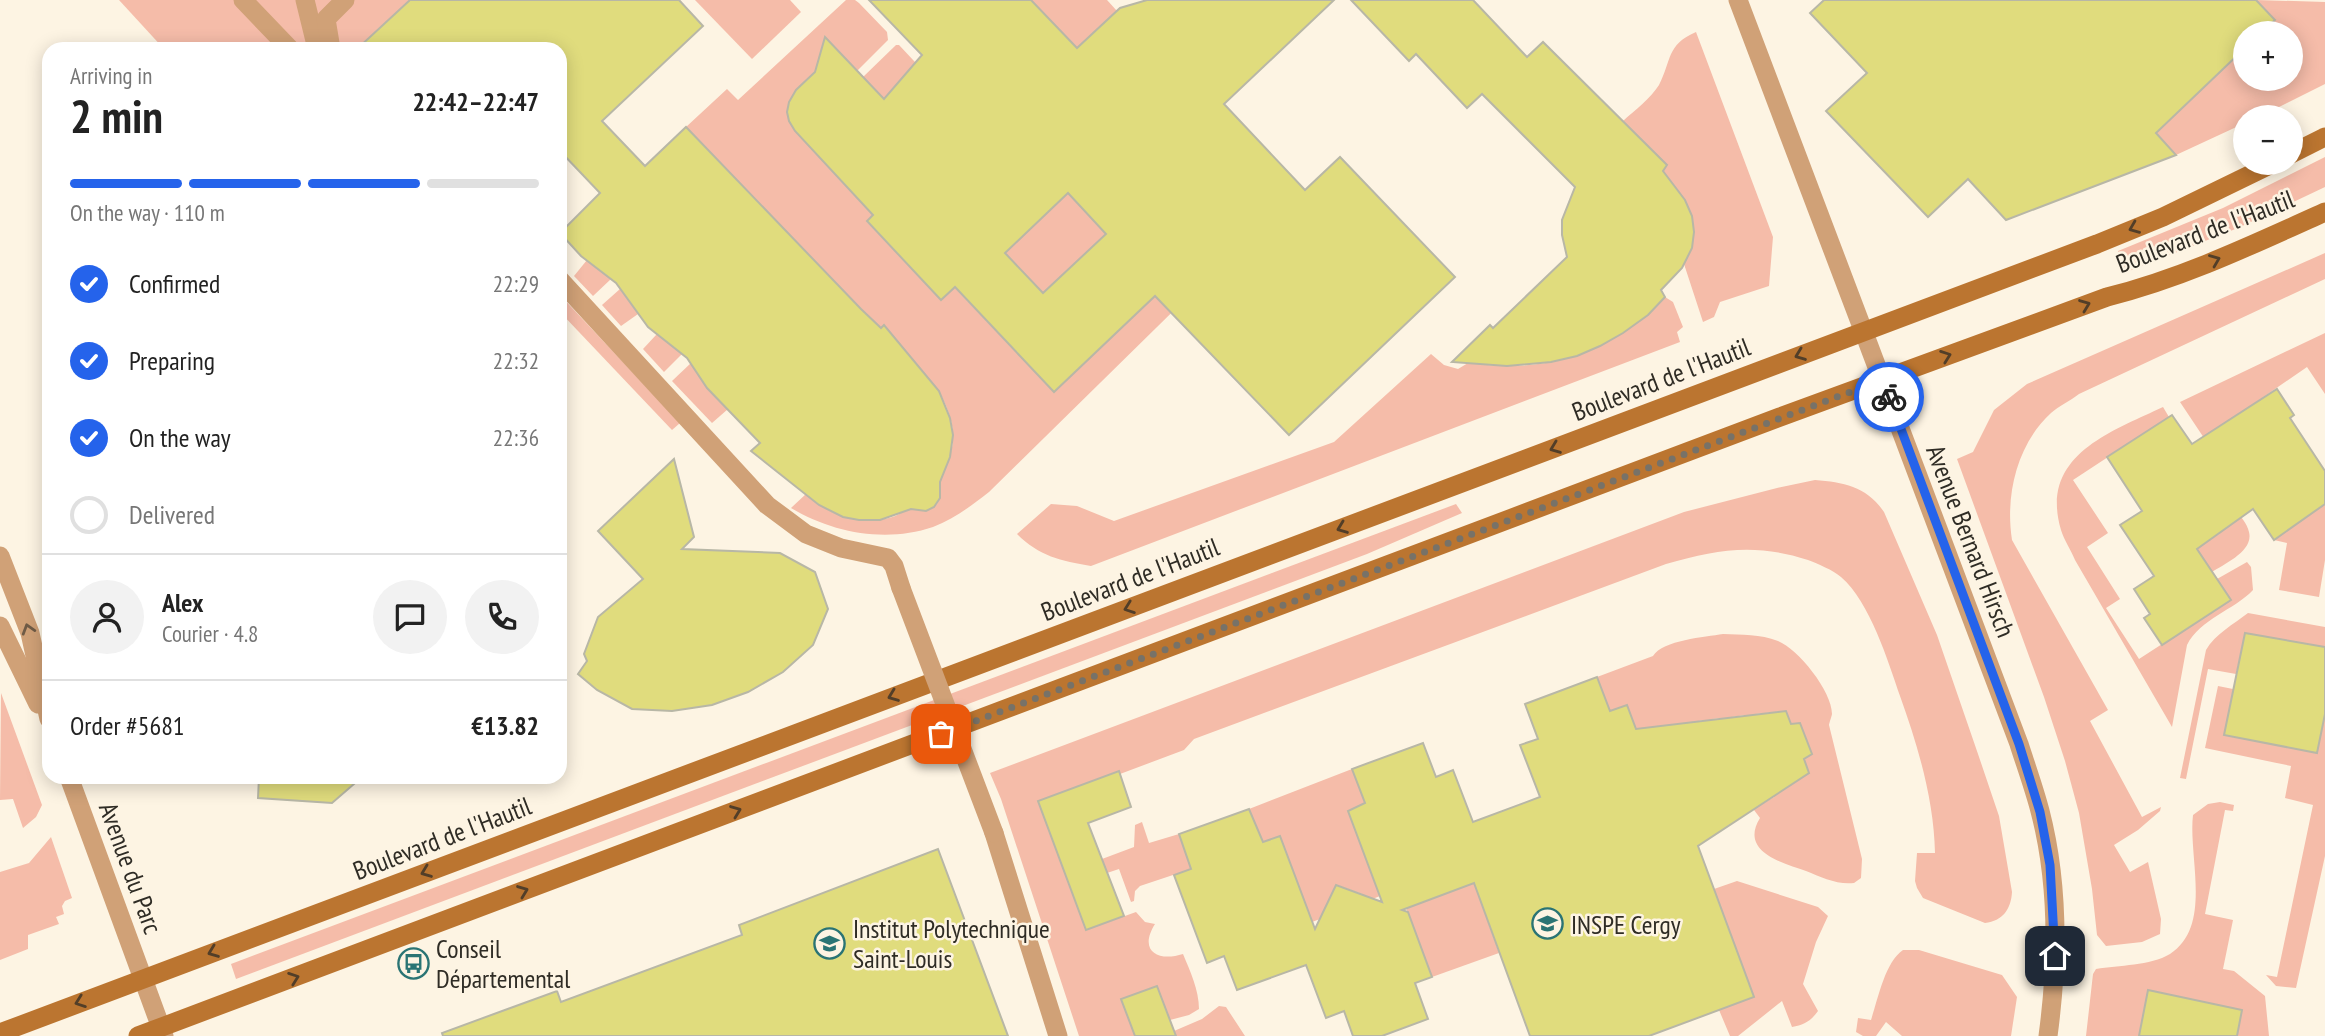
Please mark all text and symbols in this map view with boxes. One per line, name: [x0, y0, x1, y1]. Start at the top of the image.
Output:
map controls: [2233, 21, 2303, 175]
button: +: [2233, 21, 2303, 91]
text: Arriving in: [70, 61, 152, 90]
text: 22:42–22:47: [412, 85, 539, 118]
text: 2 min: [70, 86, 163, 146]
button: −: [2233, 105, 2303, 175]
street label: Boulevard de l'Hautil: [2111, 182, 2299, 280]
text: On the way · 110 m: [70, 198, 225, 227]
one-way arrow: [2129, 220, 2141, 234]
one-way arrow: [2208, 254, 2220, 268]
icon: check: [70, 265, 108, 303]
text: Confirmed: [129, 267, 220, 300]
text: 22:29: [493, 269, 539, 298]
one-way arrow: [2078, 300, 2090, 314]
street label: Boulevard de l'Hautil: [1567, 330, 1755, 428]
icon: check: [70, 342, 108, 380]
text: Preparing: [129, 344, 215, 377]
text: 22:32: [493, 346, 539, 375]
one-way arrow: [1794, 347, 1806, 361]
one-way arrow: [1940, 351, 1952, 365]
courier: [1854, 362, 1924, 432]
icon: bike: [1870, 378, 1908, 416]
icon: check: [70, 419, 108, 457]
text: On the way: [129, 421, 231, 454]
text: 22:36: [493, 423, 539, 452]
one-way arrow: [1549, 439, 1561, 453]
street label: Avenue Bernard Hirsch: [1919, 440, 2023, 642]
text: Delivered: [129, 498, 215, 531]
one-way arrow: [1336, 519, 1348, 533]
street label: Boulevard de l'Hautil: [1036, 530, 1224, 628]
button: person: [70, 580, 144, 654]
button: chat: [373, 580, 447, 654]
button: phone: [465, 580, 539, 654]
text: Alex: [162, 586, 203, 619]
one-way arrow: [1123, 599, 1135, 613]
text: Courier · 4.8: [162, 619, 258, 648]
one-way arrow: [21, 623, 36, 635]
one-way arrow: [887, 688, 899, 702]
pin: [911, 704, 971, 764]
text: Order #5681: [70, 709, 185, 742]
text: €13.82: [471, 709, 539, 742]
icon: bag: [922, 715, 960, 753]
street label: Boulevard de l'Hautil: [348, 789, 536, 887]
street label: Avenue du Parc: [92, 798, 170, 938]
one-way arrow: [729, 805, 742, 819]
one-way arrow: [421, 864, 433, 878]
one-way arrow: [517, 886, 529, 900]
school or university icon: INSPE Cergy: [1531, 907, 1565, 941]
place label: INSPE Cergy: [1571, 908, 1681, 941]
place label: Institut Polytechnique Saint-Louis: [853, 912, 1050, 975]
school or university icon: Institut Polytechnique Saint-Louis: [813, 926, 847, 960]
pin: [2025, 926, 2085, 986]
place label: Conseil Départemental: [436, 932, 570, 995]
icon: home: [2036, 937, 2074, 975]
one-way arrow: [208, 944, 220, 958]
bus stop icon: Conseil Départemental: [396, 946, 430, 980]
one-way arrow: [287, 972, 299, 986]
one-way arrow: [75, 994, 87, 1008]

